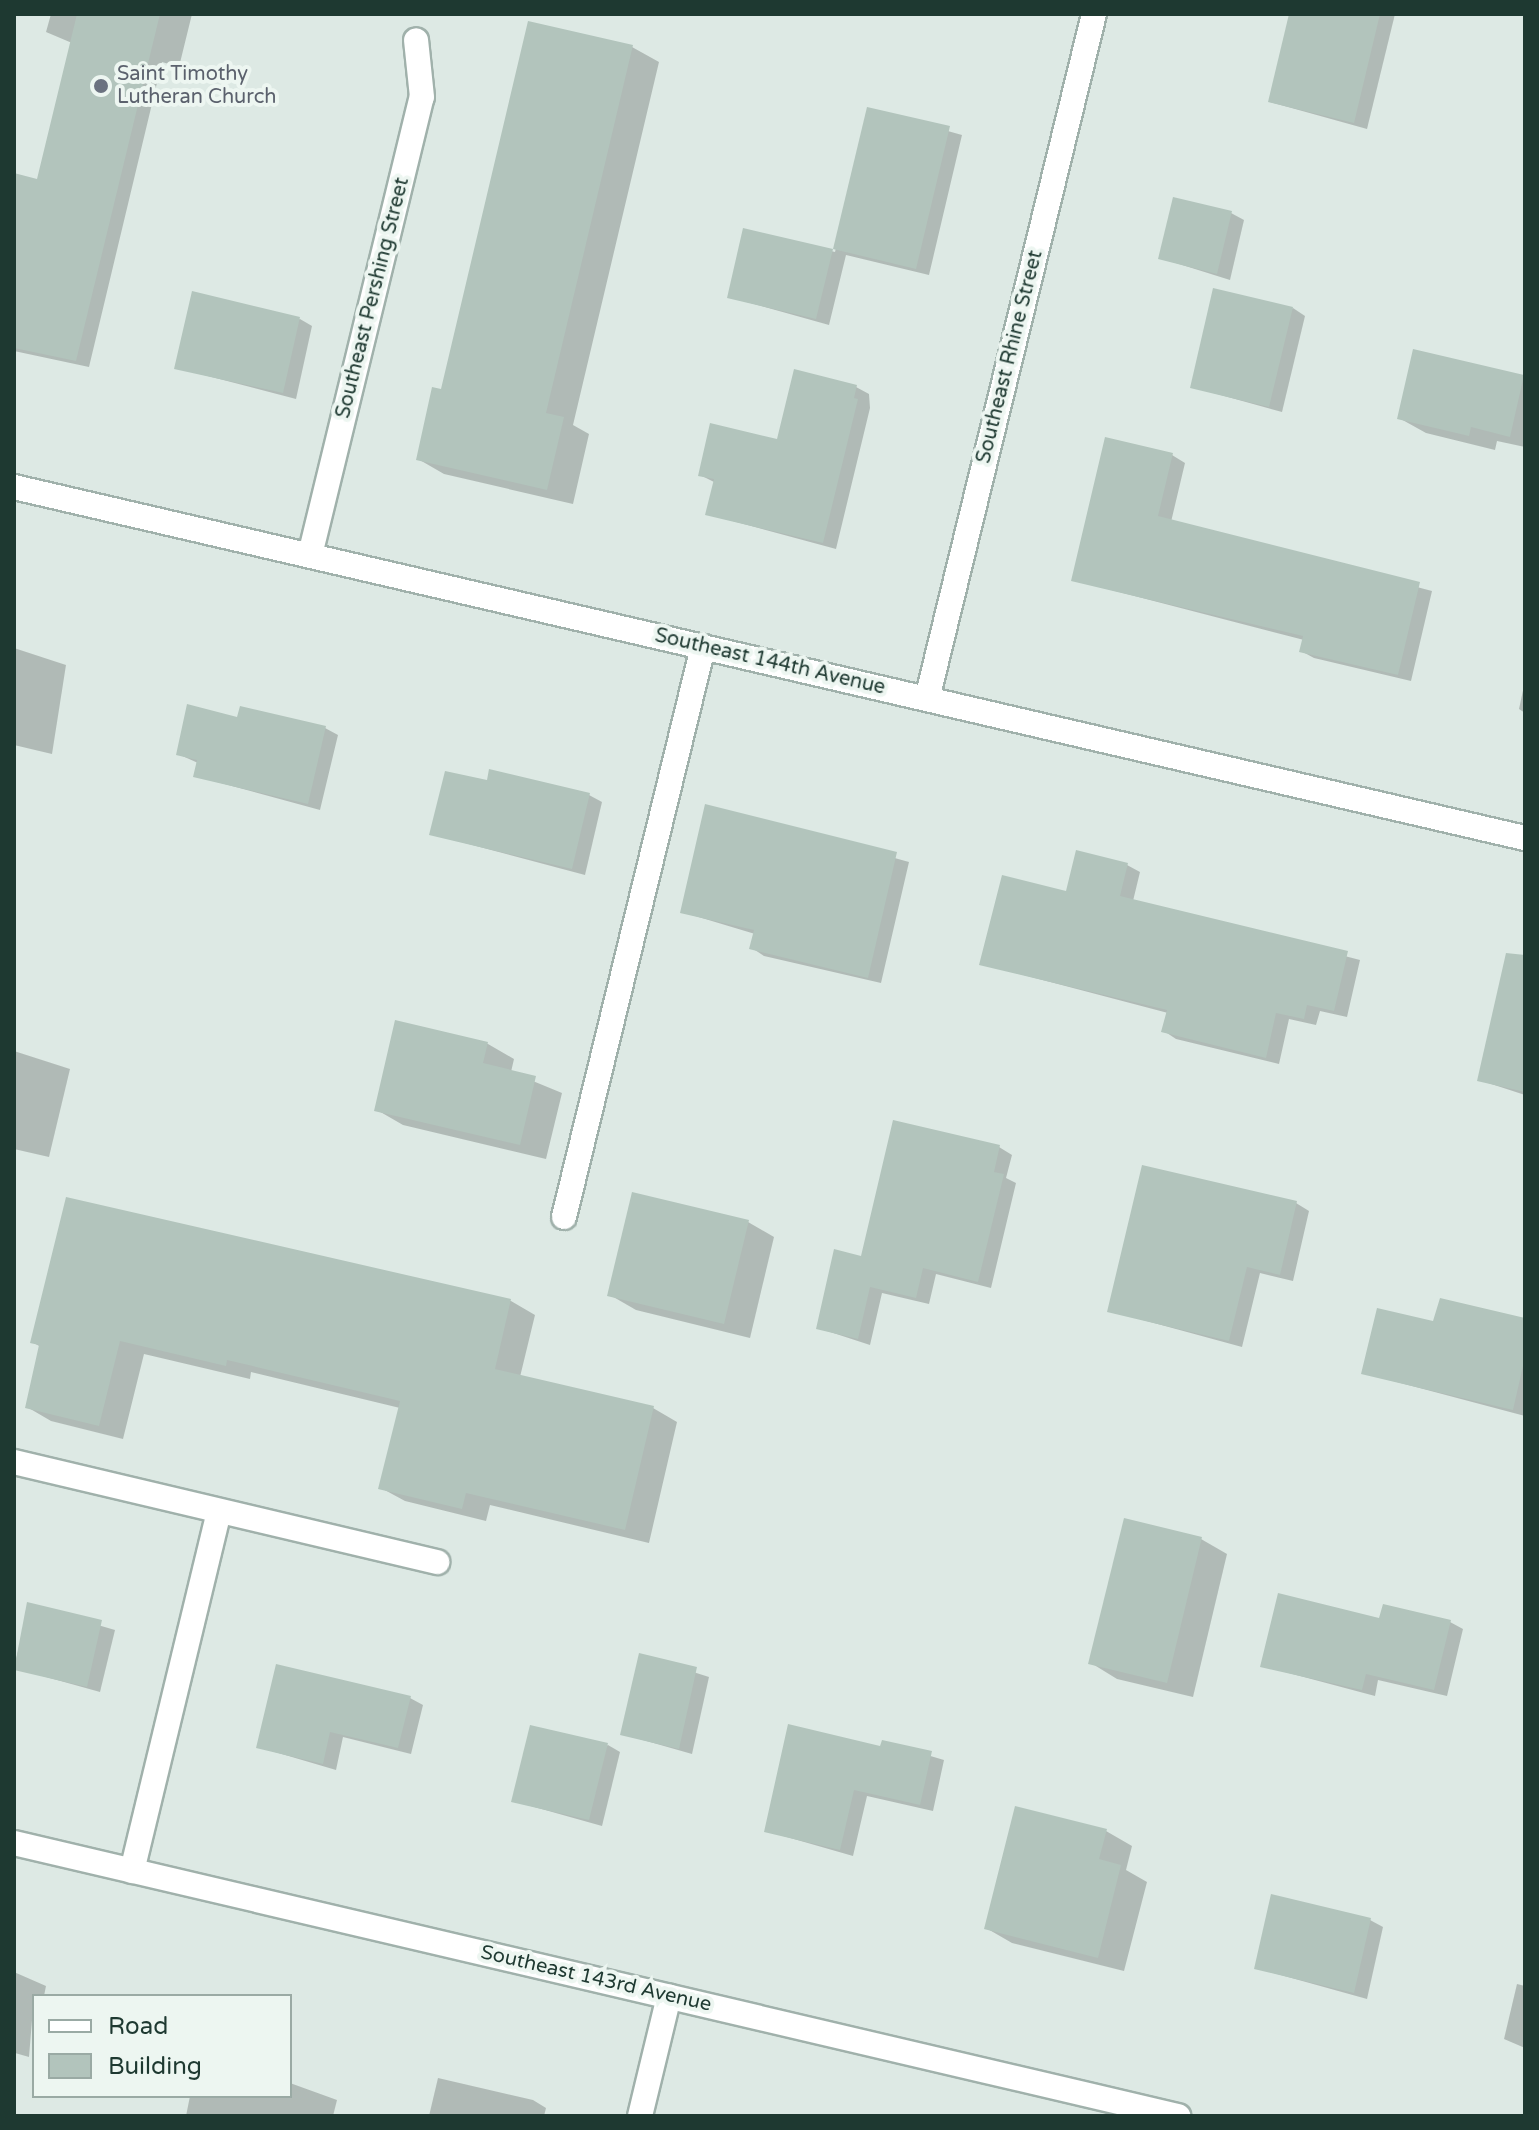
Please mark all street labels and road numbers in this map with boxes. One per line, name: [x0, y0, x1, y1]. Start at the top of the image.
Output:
street label: Southeast Pershing Street: [331, 175, 415, 421]
street label: Southeast Rhine Street: [972, 248, 1048, 466]
street label: Southeast 144th Avenue: [652, 624, 888, 700]
street label: Southeast 143rd Avenue: [478, 1941, 714, 2017]

